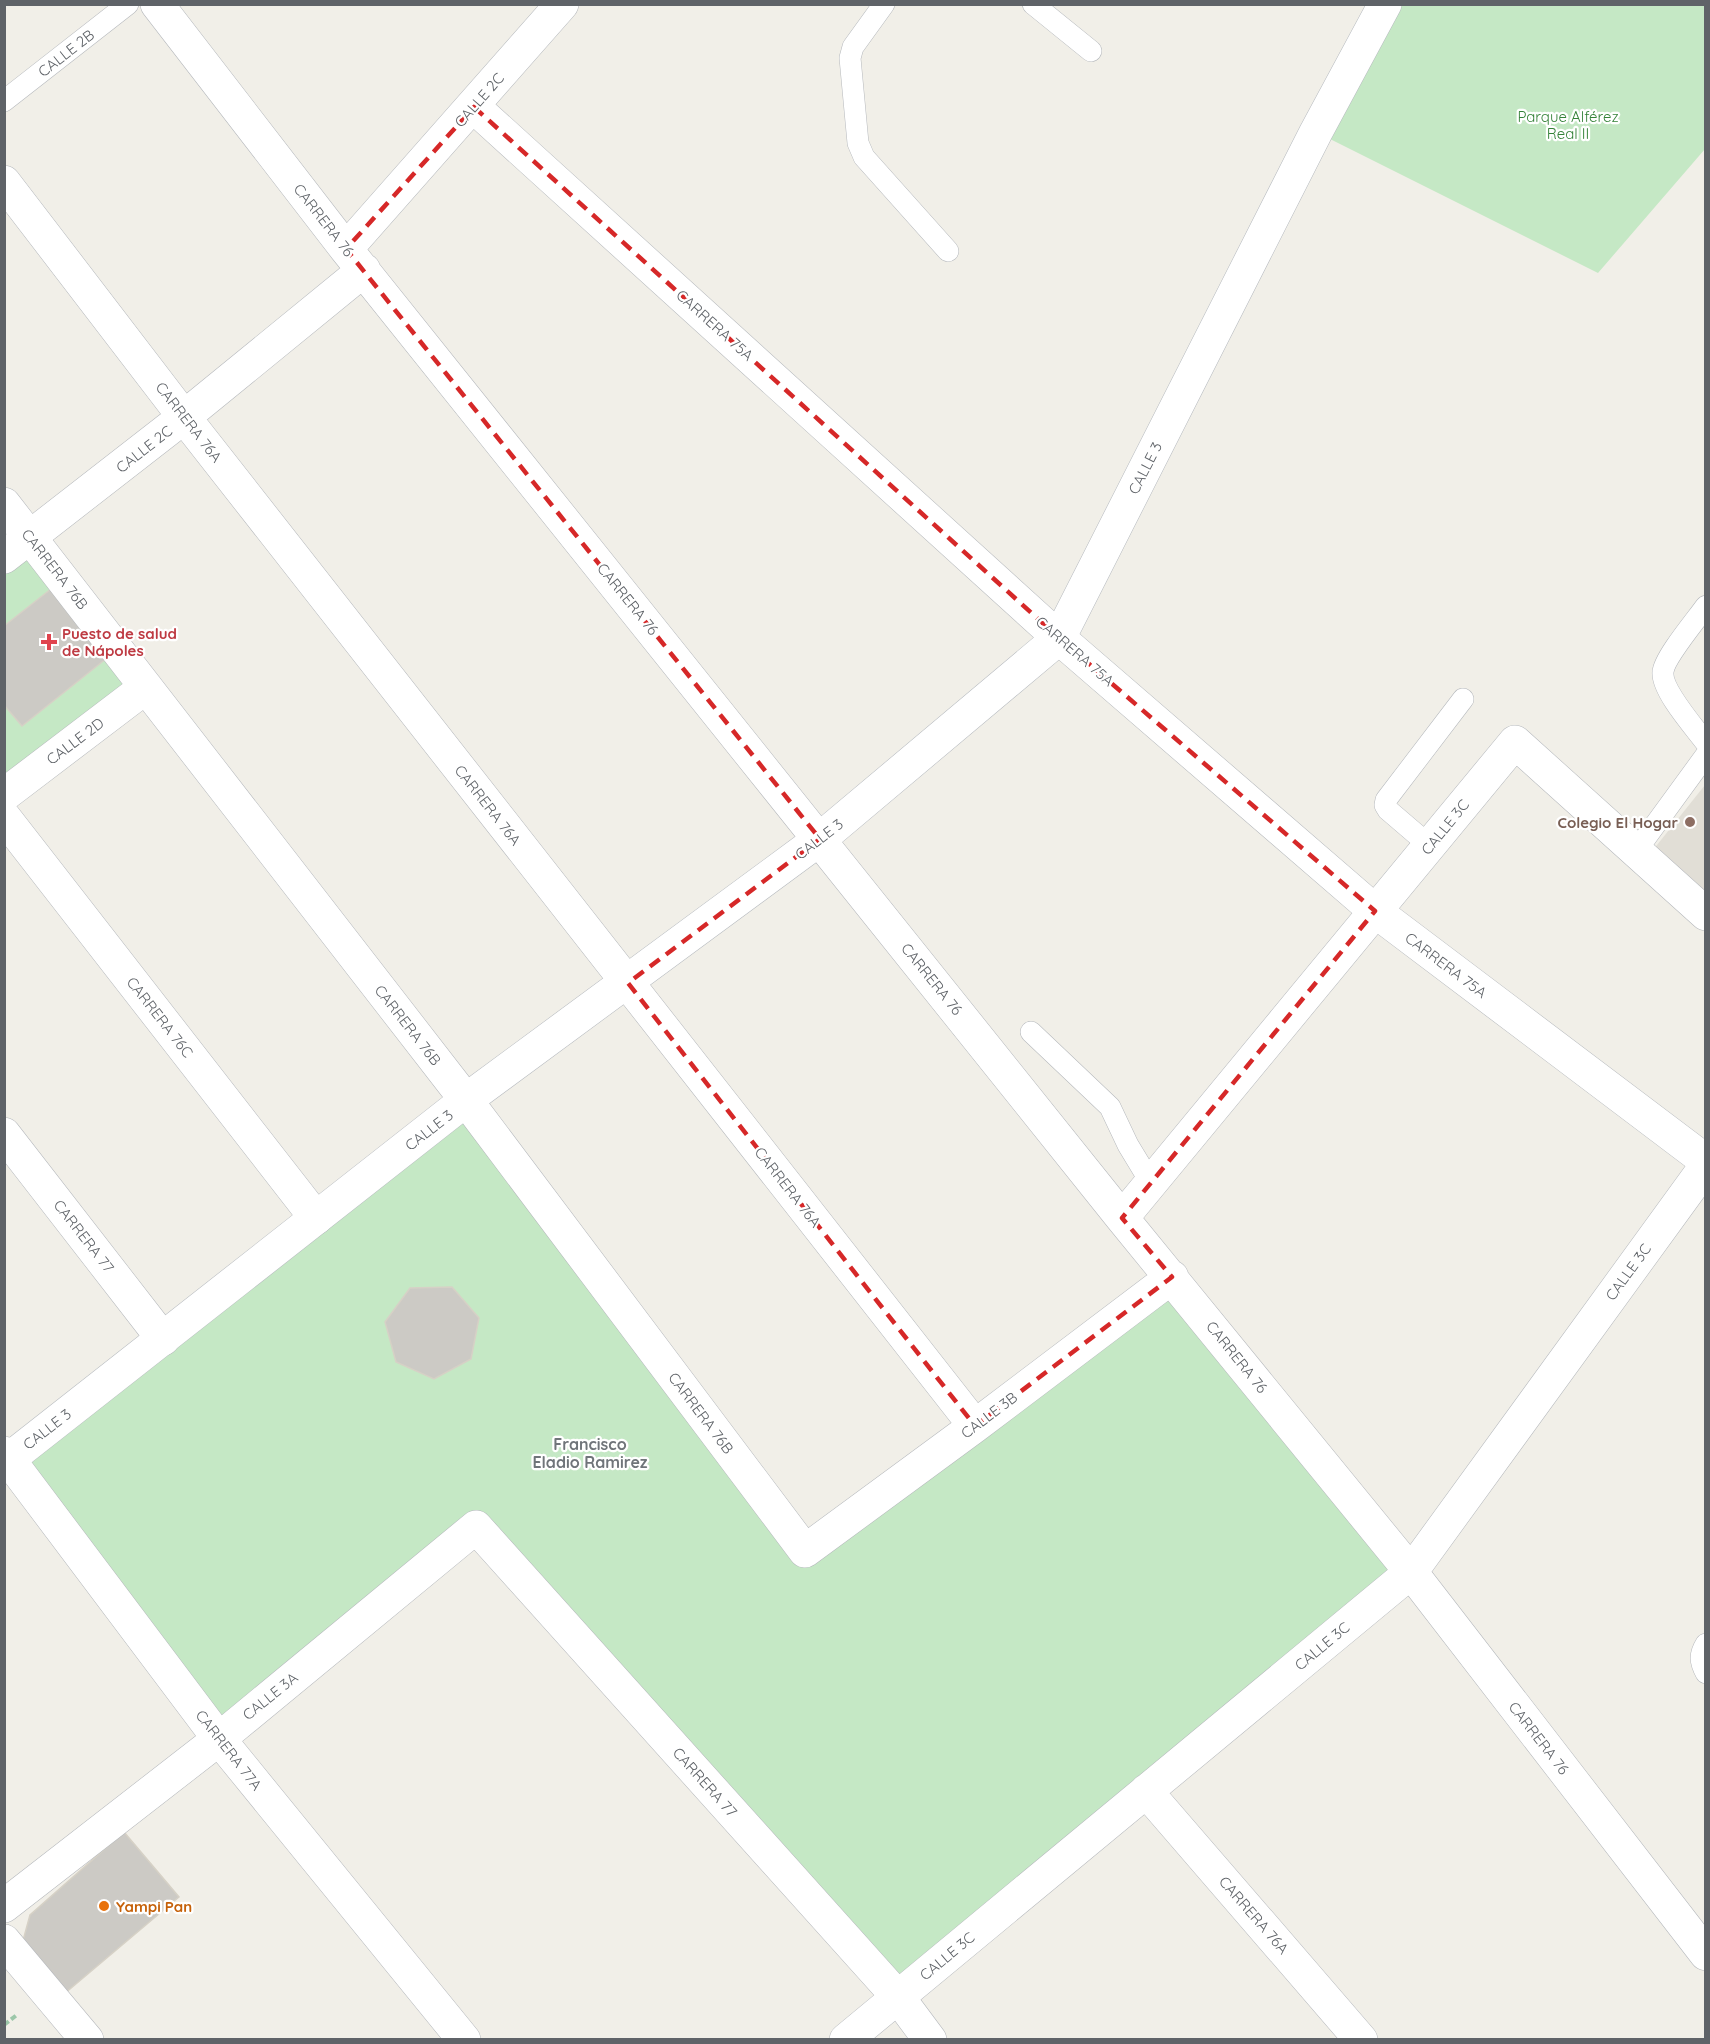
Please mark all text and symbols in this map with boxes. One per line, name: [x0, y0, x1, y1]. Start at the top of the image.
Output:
street label: CALLE 2B: [34, 25, 98, 81]
street label: CALLE 2C: [450, 69, 508, 131]
park label: Parque Alférez Real II: [1517, 107, 1619, 143]
street label: CARRERA 76: [290, 180, 358, 260]
street label: CARRERA 75A: [672, 285, 758, 365]
street label: CARRERA 76A: [152, 378, 227, 466]
street label: CALLE 2C: [112, 421, 176, 477]
street label: CALLE 3: [1124, 439, 1166, 497]
street label: CARRERA 76B: [18, 525, 93, 613]
street label: CARRERA 76: [593, 559, 663, 639]
street label: CARRERA 75A: [1032, 612, 1118, 690]
place label: Puesto de salud de Nápoles: [62, 624, 177, 660]
marker: Puesto de salud de Nápoles: [40, 633, 58, 651]
street label: CALLE 2D: [42, 713, 108, 769]
street label: CARRERA 76A: [451, 761, 526, 849]
street label: CALLE 3C: [1417, 795, 1473, 859]
place label: Colegio El Hogar: [1557, 813, 1678, 832]
street label: CALLE 3: [791, 814, 847, 864]
marker: Colegio El Hogar: [1683, 815, 1697, 829]
street label: CARRERA 75A: [1401, 928, 1491, 1002]
street label: CARRERA 76: [897, 939, 967, 1019]
street label: CARRERA 76C: [123, 973, 197, 1061]
street label: CARRERA 76B: [371, 981, 446, 1069]
street label: CALLE 3: [401, 1105, 457, 1155]
street label: CARRERA 76A: [751, 1143, 826, 1231]
street label: CARRERA 77: [50, 1196, 119, 1277]
street label: CALLE 3C: [1601, 1240, 1655, 1304]
street label: CARRERA 76: [1202, 1317, 1272, 1397]
street label: CARRERA 76B: [664, 1369, 738, 1458]
street label: CALLE 3B: [957, 1388, 1021, 1442]
street label: CALLE 3: [19, 1404, 75, 1454]
district label: Francisco Eladio Ramirez: [532, 1434, 648, 1472]
street label: CALLE 3C: [1291, 1617, 1353, 1674]
street label: CALLE 3A: [239, 1668, 302, 1724]
street label: CARRERA 76: [1505, 1698, 1573, 1778]
street label: CARRERA 77A: [192, 1706, 267, 1794]
street label: CARRERA 77: [669, 1743, 741, 1821]
street label: CARRERA 76A: [1215, 1872, 1293, 1958]
place label: Yampi Pan: [116, 1897, 192, 1916]
marker: Yampi Pan: [97, 1899, 111, 1913]
street label: CALLE 3C: [916, 1927, 978, 1984]

